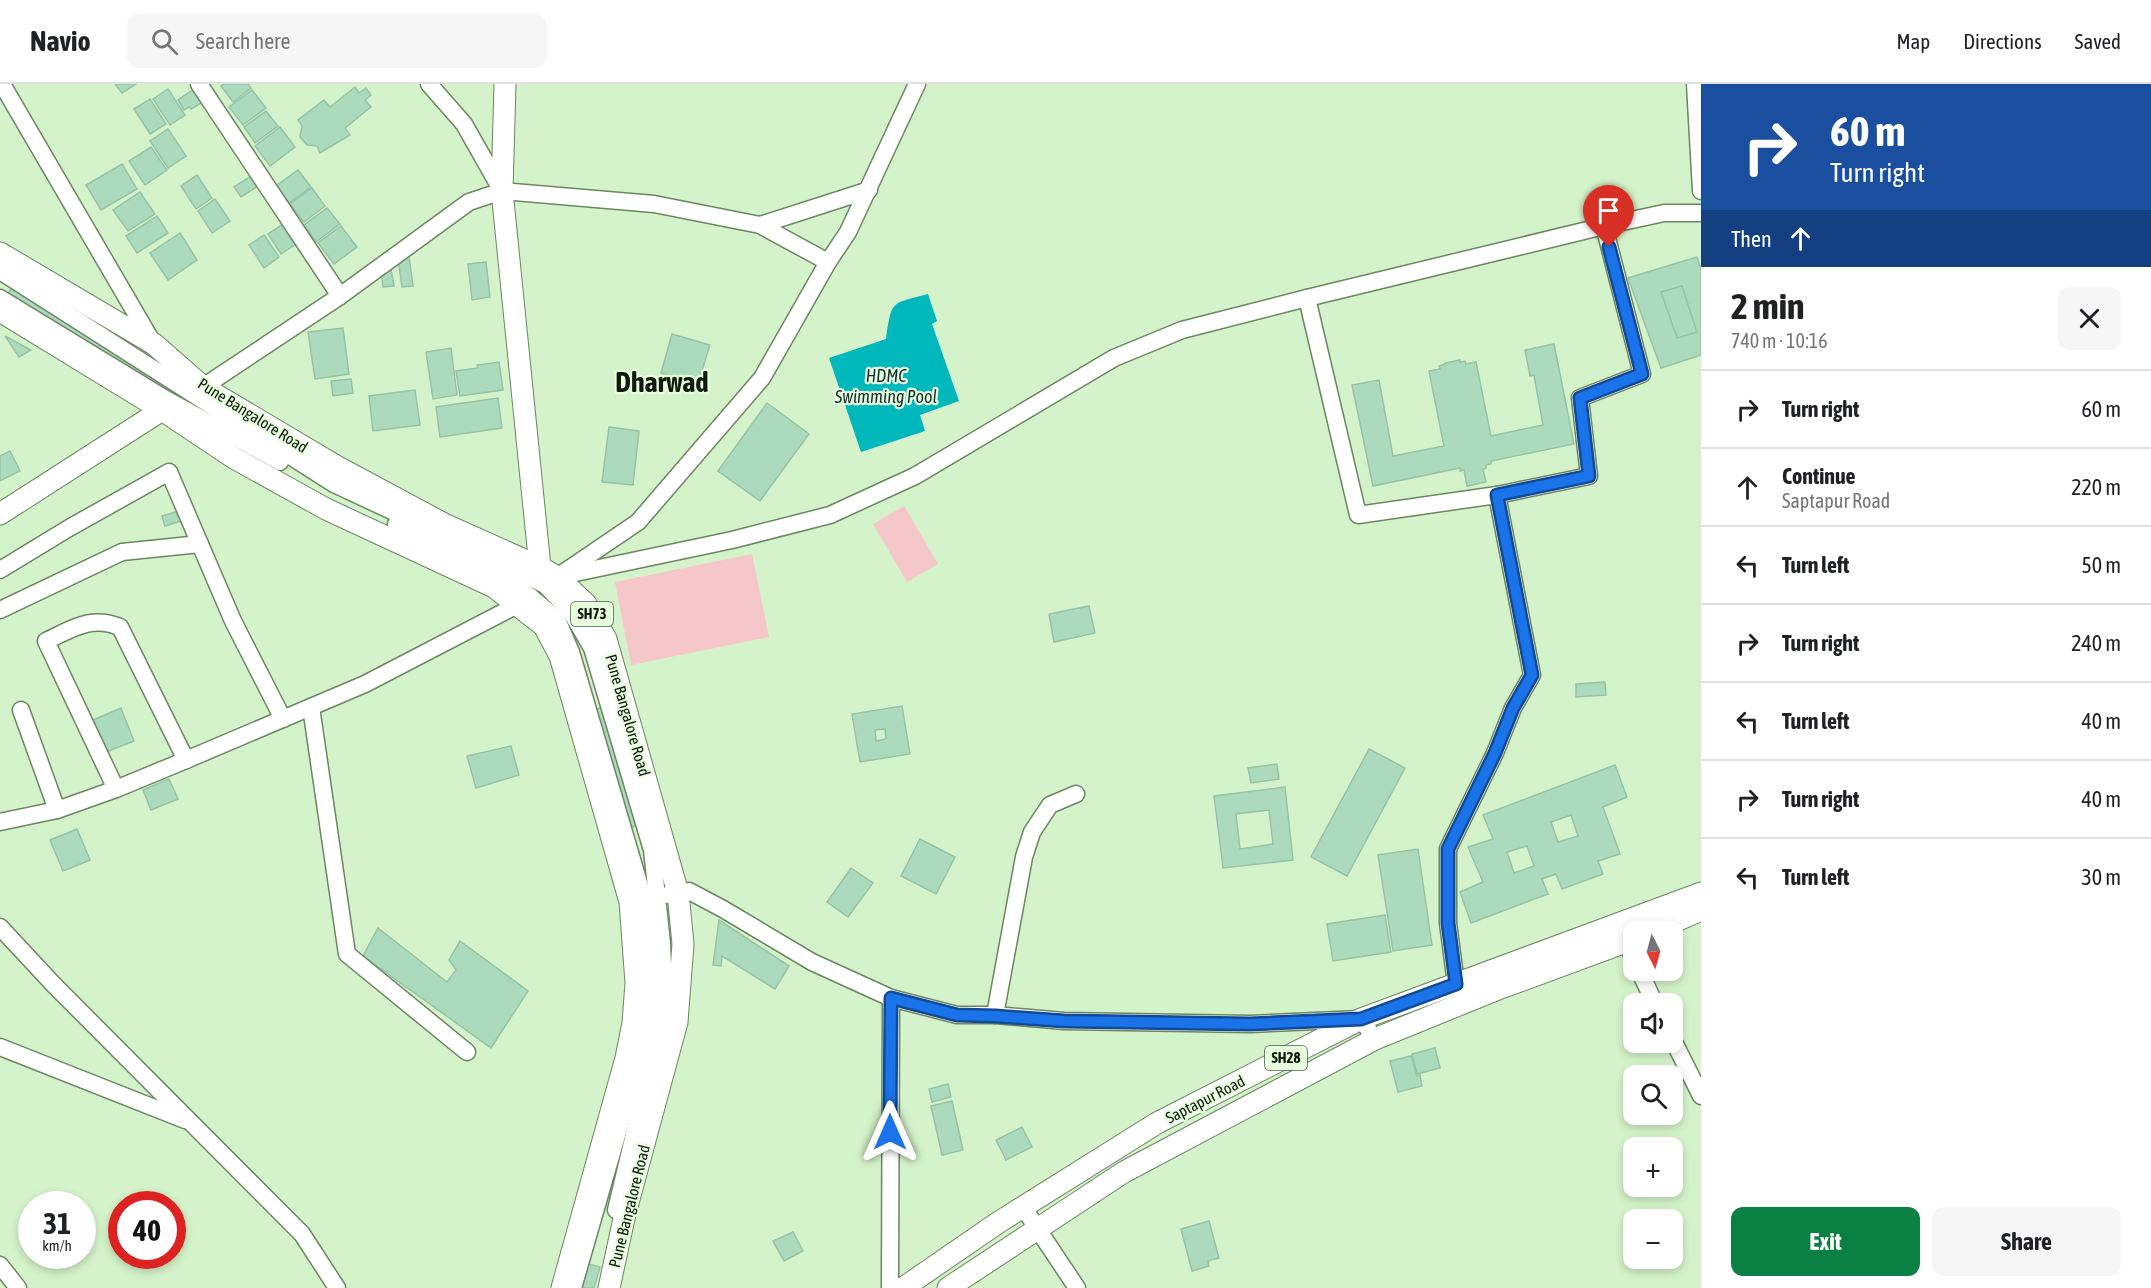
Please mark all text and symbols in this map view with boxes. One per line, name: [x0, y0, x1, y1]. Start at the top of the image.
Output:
search box: [127, 14, 547, 68]
text: Navio: [30, 25, 91, 57]
icon: search: [148, 25, 181, 58]
text: Search here: [196, 28, 291, 54]
text: Map: [1896, 29, 1930, 53]
text: Directions: [1963, 29, 2042, 53]
text: Saved: [2075, 29, 2121, 53]
text: 60 m: [1830, 107, 1905, 155]
icon: right: [1731, 108, 1809, 186]
text: Turn right: [1830, 157, 1925, 188]
pin: [1583, 185, 1634, 247]
icon: arrive: [1592, 194, 1625, 227]
icon: ahead: [1784, 222, 1817, 255]
text: Then: [1731, 226, 1772, 252]
text: 2 min: [1731, 285, 1805, 327]
button: close: [2058, 287, 2121, 350]
text: 740 m · 10:16: [1731, 329, 1828, 352]
water label: HDMC Swimming Pool: [834, 365, 937, 407]
district label: Dharwad: [615, 366, 709, 398]
street label: Pune Bangalore Road: [194, 374, 311, 457]
icon: right: [1731, 393, 1764, 426]
text: Turn right: [1782, 396, 1859, 422]
text: 60 m: [2081, 396, 2121, 422]
text: Continue: [1782, 463, 1856, 489]
icon: ahead: [1731, 471, 1764, 504]
text: 220 m: [2071, 474, 2121, 500]
text: Saptapur Road: [1782, 489, 1890, 512]
icon: left: [1731, 549, 1764, 582]
text: Turn left: [1782, 552, 1849, 578]
text: 50 m: [2081, 552, 2121, 578]
road number: SH73: [571, 602, 613, 626]
icon: right: [1731, 627, 1764, 660]
text: Turn right: [1782, 630, 1859, 656]
text: 240 m: [2071, 630, 2121, 656]
street label: Pune Bangalore Road: [601, 652, 654, 778]
icon: left: [1731, 705, 1764, 738]
text: Turn left: [1782, 708, 1849, 734]
text: 40 m: [2081, 708, 2121, 734]
icon: right: [1731, 783, 1764, 816]
text: Turn right: [1782, 786, 1859, 812]
text: 40 m: [2081, 786, 2121, 812]
icon: left: [1731, 861, 1764, 894]
text: Turn left: [1782, 864, 1849, 890]
text: 30 m: [2081, 864, 2121, 890]
north arrow: [1623, 921, 1683, 981]
map controls: [1623, 921, 1683, 1269]
button: sound: [1623, 993, 1683, 1053]
road number: SH28: [1265, 1046, 1307, 1070]
button: search: [1623, 1065, 1683, 1125]
street label: Saptapur Road: [1162, 1071, 1248, 1128]
position arrow: [858, 1100, 922, 1164]
button: +: [1623, 1137, 1683, 1197]
street label: Pune Bangalore Road: [605, 1143, 654, 1269]
speed limit sign: 40: [108, 1191, 186, 1269]
text: 31: [43, 1206, 71, 1240]
button: Exit: [1731, 1207, 1920, 1276]
button: Share: [1932, 1207, 2121, 1276]
button: −: [1623, 1209, 1683, 1269]
text: km/h: [42, 1237, 72, 1254]

